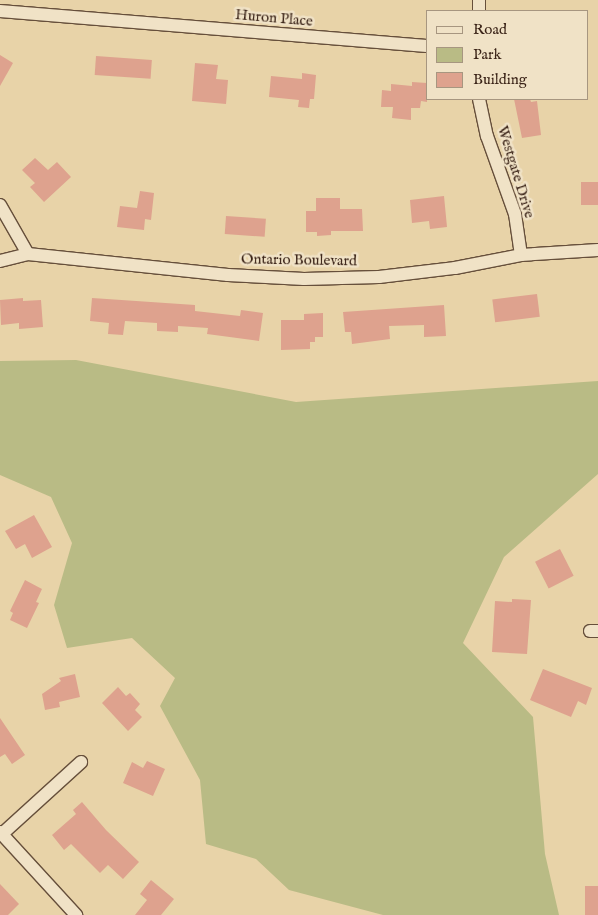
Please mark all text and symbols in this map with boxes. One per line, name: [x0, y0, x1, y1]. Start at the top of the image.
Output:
street label: Huron Place: [234, 6, 314, 30]
legend: [426, 10, 588, 100]
text: Road: [473, 20, 507, 39]
text: Park: [473, 45, 502, 64]
text: Building: [473, 70, 527, 89]
street label: Westgate Drive: [493, 124, 539, 220]
street label: Ontario Boulevard: [241, 250, 357, 270]

